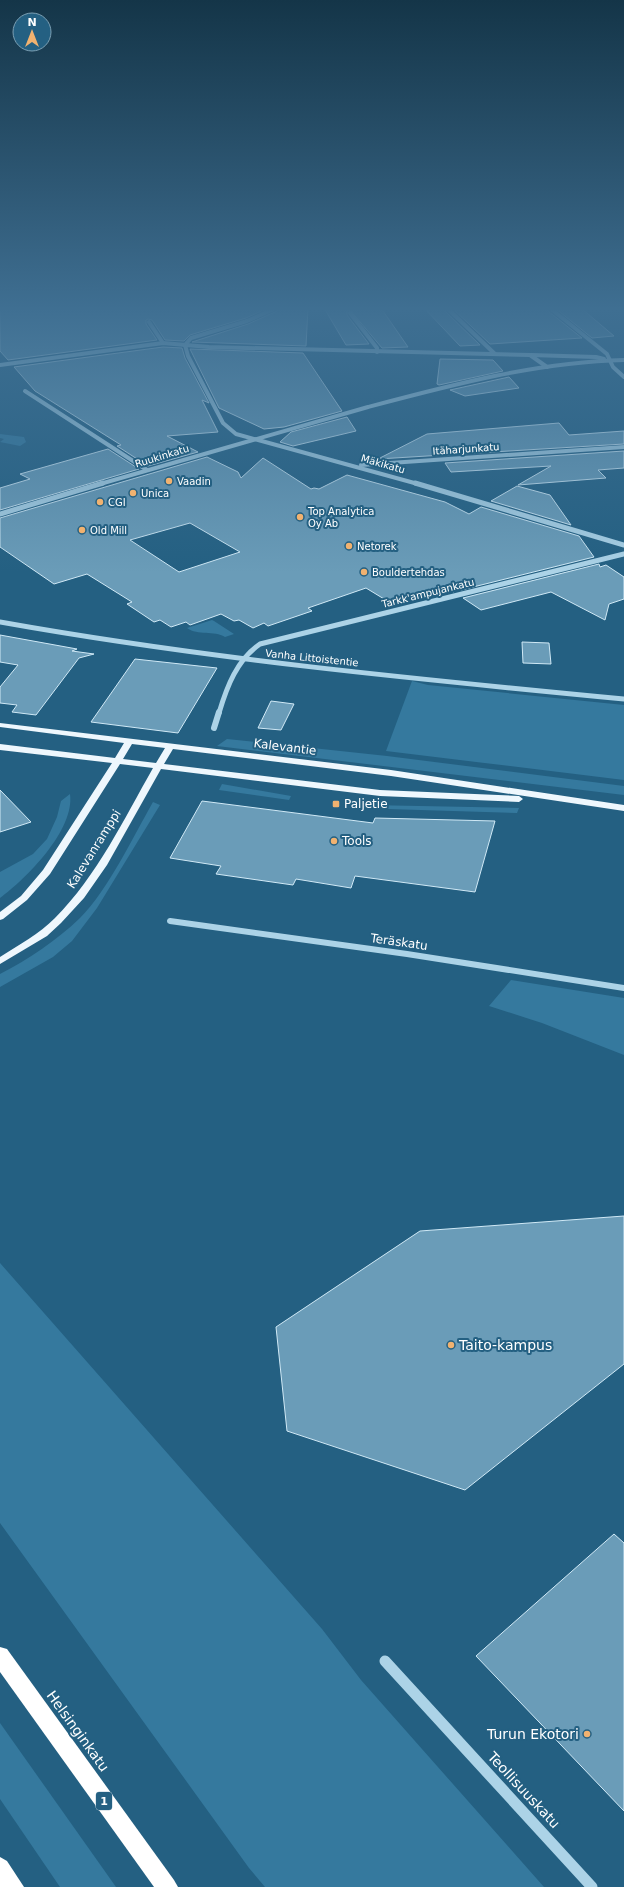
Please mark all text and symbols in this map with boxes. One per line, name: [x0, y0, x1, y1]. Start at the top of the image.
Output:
north arrow: [12, 12, 52, 52]
text: N: [27, 16, 37, 29]
street label: Itäharjunkatu: [432, 441, 500, 457]
street label: Ruukinkatu: [134, 443, 190, 469]
street label: Mäkikatu: [360, 452, 406, 476]
marker: Vaadin: [164, 476, 174, 486]
place label: Vaadin: [177, 476, 211, 487]
marker: Unica: [128, 488, 138, 498]
place label: Unica: [141, 488, 169, 499]
marker: CGI: [95, 497, 105, 507]
place label: CGI: [108, 497, 126, 508]
place label: Top Analytica Oy Ab: [307, 506, 374, 529]
marker: Top Analytica Oy Ab: [295, 512, 305, 522]
marker: Old Mill: [77, 525, 87, 535]
place label: Old Mill: [90, 525, 127, 536]
marker: Netorek: [344, 541, 354, 551]
place label: Netorek: [357, 541, 397, 552]
marker: Bouldertehdas: [359, 567, 369, 577]
place label: Bouldertehdas: [372, 567, 445, 578]
street label: Tarkk'ampujankatu: [380, 576, 475, 610]
street label: Vanha Littoistentie: [265, 648, 359, 668]
street label: Kalevantie: [253, 736, 317, 758]
place label: Paljetie: [344, 797, 388, 811]
marker: Paljetie: [331, 799, 341, 809]
street label: Kalevanramppi: [64, 807, 124, 891]
place label: Tools: [341, 834, 372, 848]
marker: Tools: [329, 836, 339, 846]
street label: Teräskatu: [369, 931, 429, 953]
place label: Taito-kampus: [458, 1337, 552, 1353]
marker: Taito-kampus: [446, 1340, 456, 1350]
street label: Helsinginkatu: [43, 1688, 113, 1774]
place label: Turun Ekotori: [486, 1726, 579, 1742]
marker: Turun Ekotori: [582, 1729, 592, 1739]
street label: Teollisuuskatu: [484, 1748, 563, 1831]
road number: 1: [96, 1792, 112, 1810]

